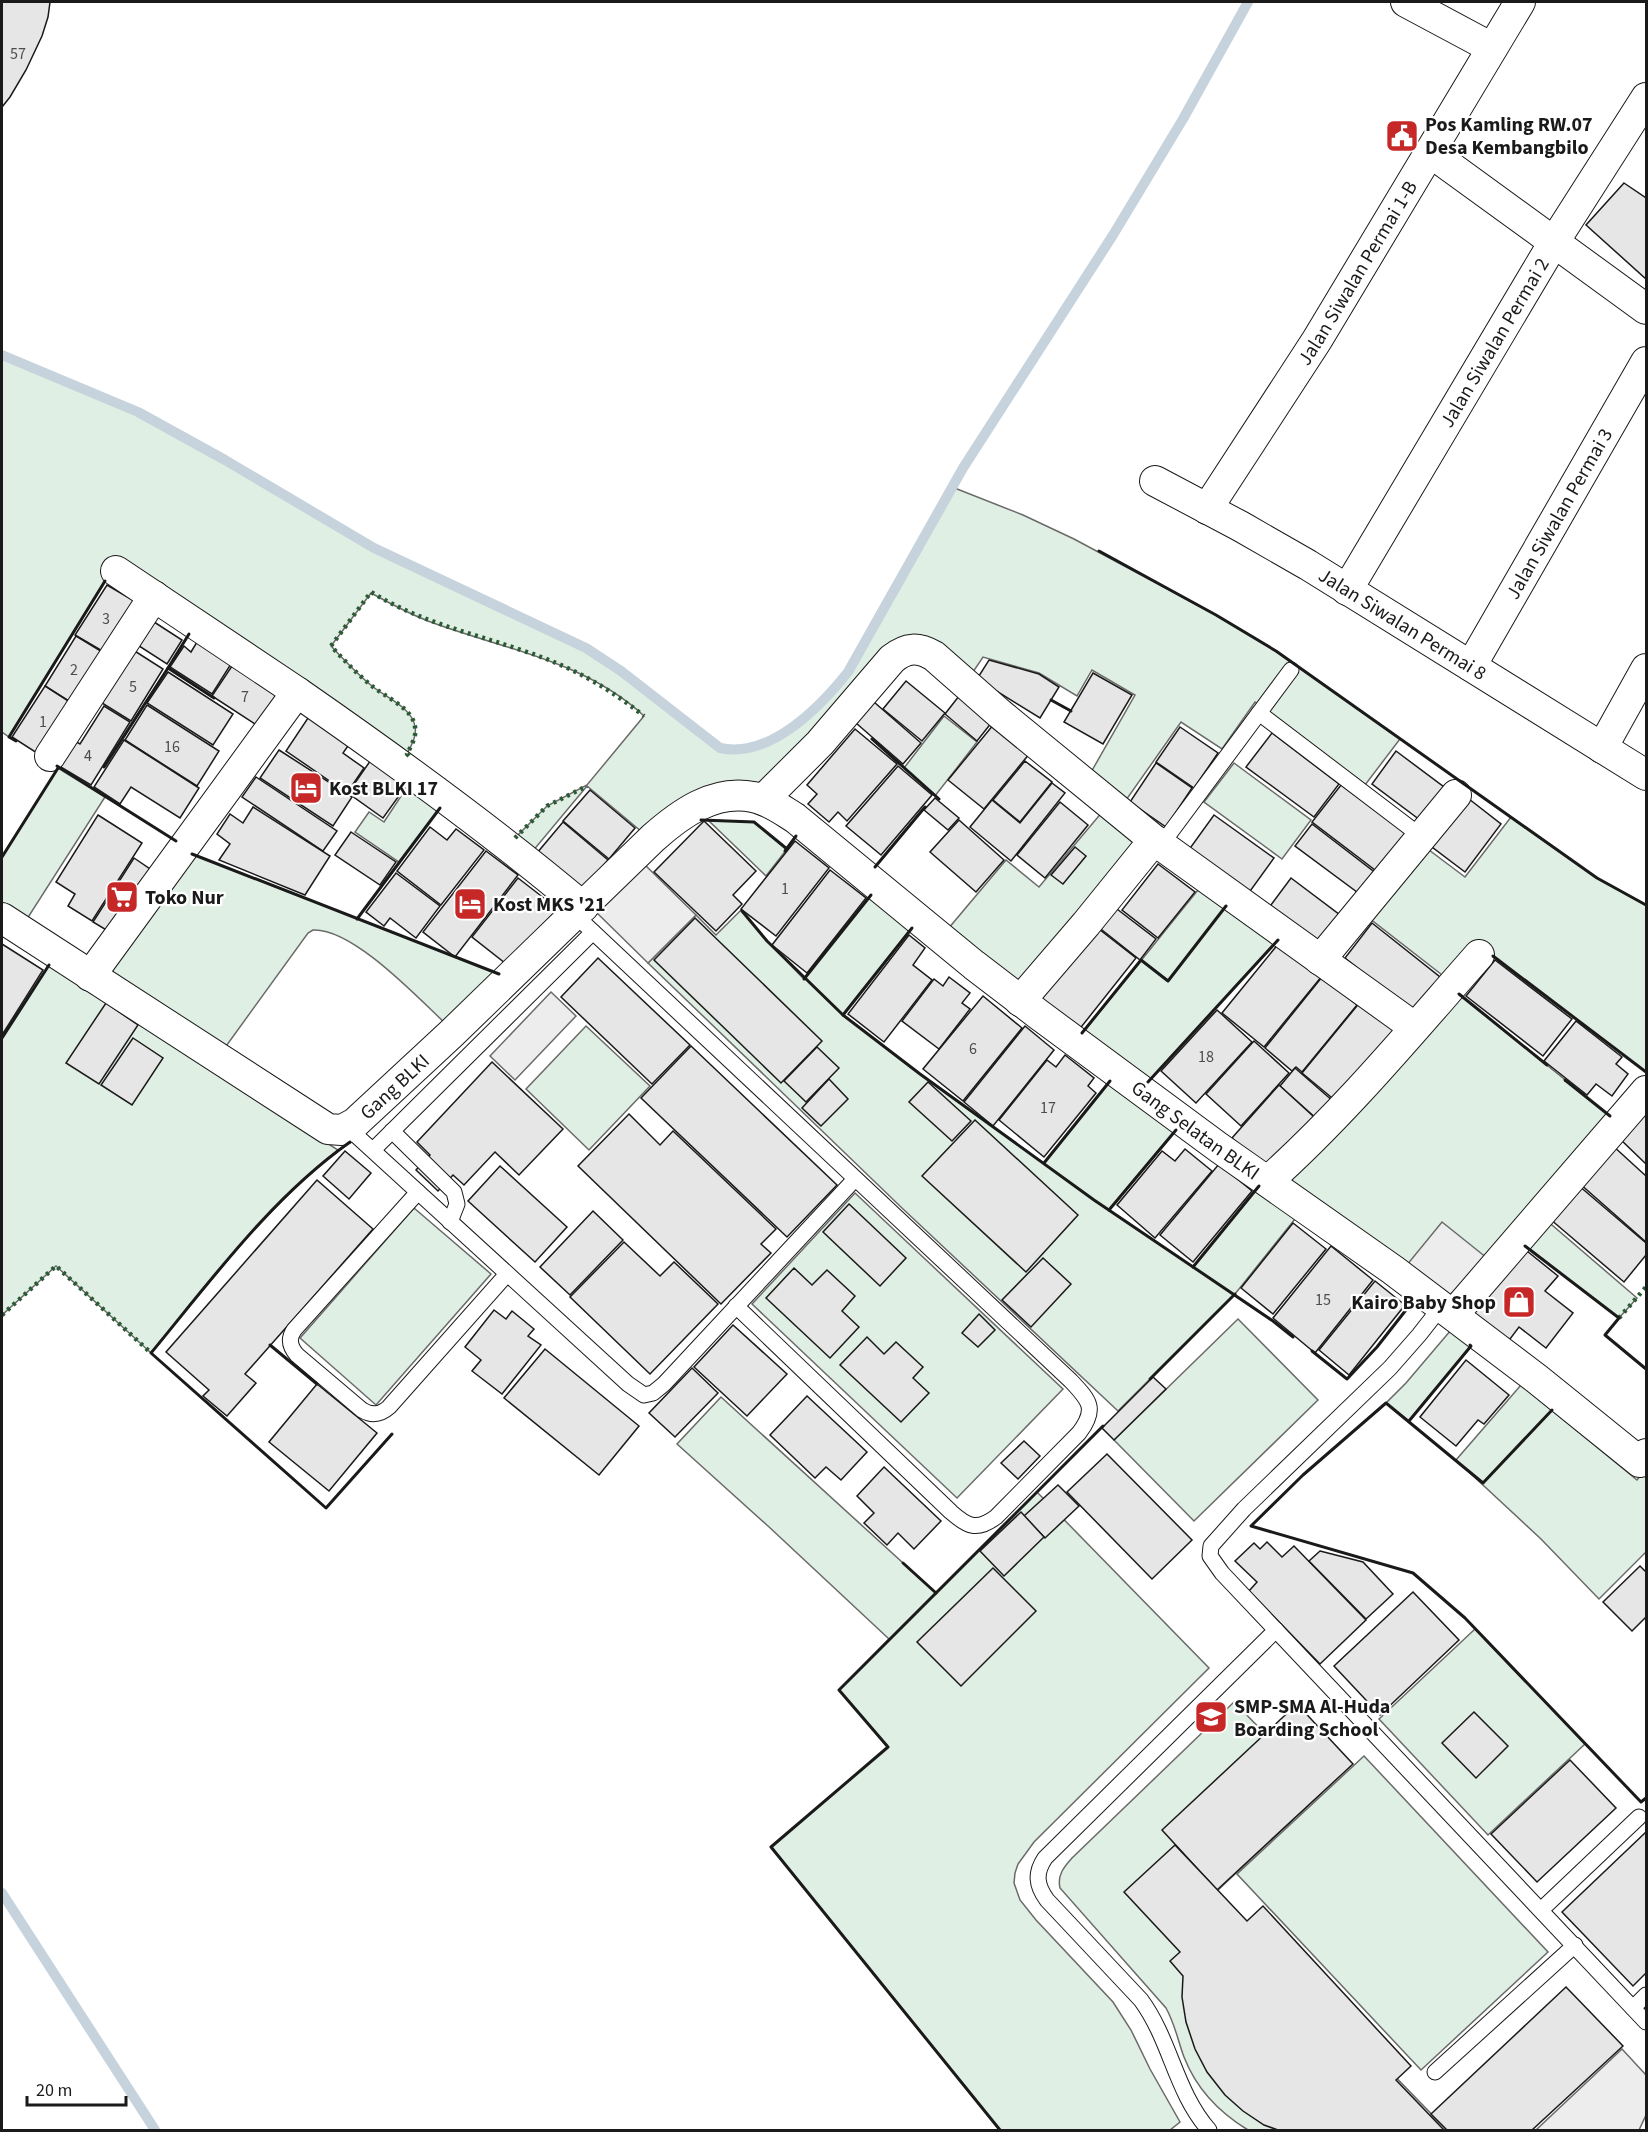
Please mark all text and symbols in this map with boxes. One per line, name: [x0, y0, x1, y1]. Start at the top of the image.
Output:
house number: 57: [10, 43, 26, 65]
place label: Pos Kamling RW.07 Desa Kembangbilo: [1425, 111, 1593, 162]
public building icon: Pos Kamling RW.07 Desa Kembangbilo: [1384, 118, 1420, 154]
street label: Jalan Siwalan Permai 1-B: [1291, 176, 1425, 371]
street label: Jalan Siwalan Permai 2: [1434, 253, 1557, 433]
street label: Jalan Siwalan Permai 3: [1499, 423, 1620, 605]
street label: Jalan Siwalan Permai 8: [1313, 562, 1492, 688]
house number: 3: [102, 608, 110, 630]
house number: 2: [70, 659, 78, 681]
house number: 5: [129, 676, 137, 698]
house number: 7: [241, 686, 249, 708]
house number: 1: [39, 711, 47, 733]
house number: 16: [164, 736, 180, 758]
house number: 4: [84, 745, 92, 767]
hotel icon: Kost BLKI 17: [288, 770, 324, 806]
place label: Kost BLKI 17: [329, 775, 438, 803]
house number: 1: [781, 878, 789, 900]
supermarket icon: Toko Nur: [104, 879, 140, 915]
place label: Toko Nur: [145, 884, 224, 912]
hotel icon: Kost MKS '21: [452, 886, 488, 922]
place label: Kost MKS '21: [493, 891, 605, 919]
house number: 6: [969, 1038, 977, 1060]
house number: 18: [1198, 1046, 1214, 1068]
street label: Gang BLKI: [354, 1048, 436, 1127]
street label: Gang Selatan BLKI: [1125, 1075, 1265, 1187]
house number: 17: [1040, 1097, 1056, 1119]
shop icon: Kairo Baby Shop: [1501, 1284, 1537, 1320]
house number: 15: [1315, 1289, 1331, 1311]
place label: Kairo Baby Shop: [1351, 1289, 1496, 1317]
place label: SMP-SMA Al-Huda Boarding School: [1234, 1693, 1390, 1744]
school or university icon: SMP-SMA Al-Huda Boarding School: [1193, 1699, 1229, 1735]
scale bar: [27, 2069, 126, 2107]
text: 20 m: [36, 2078, 72, 2103]

